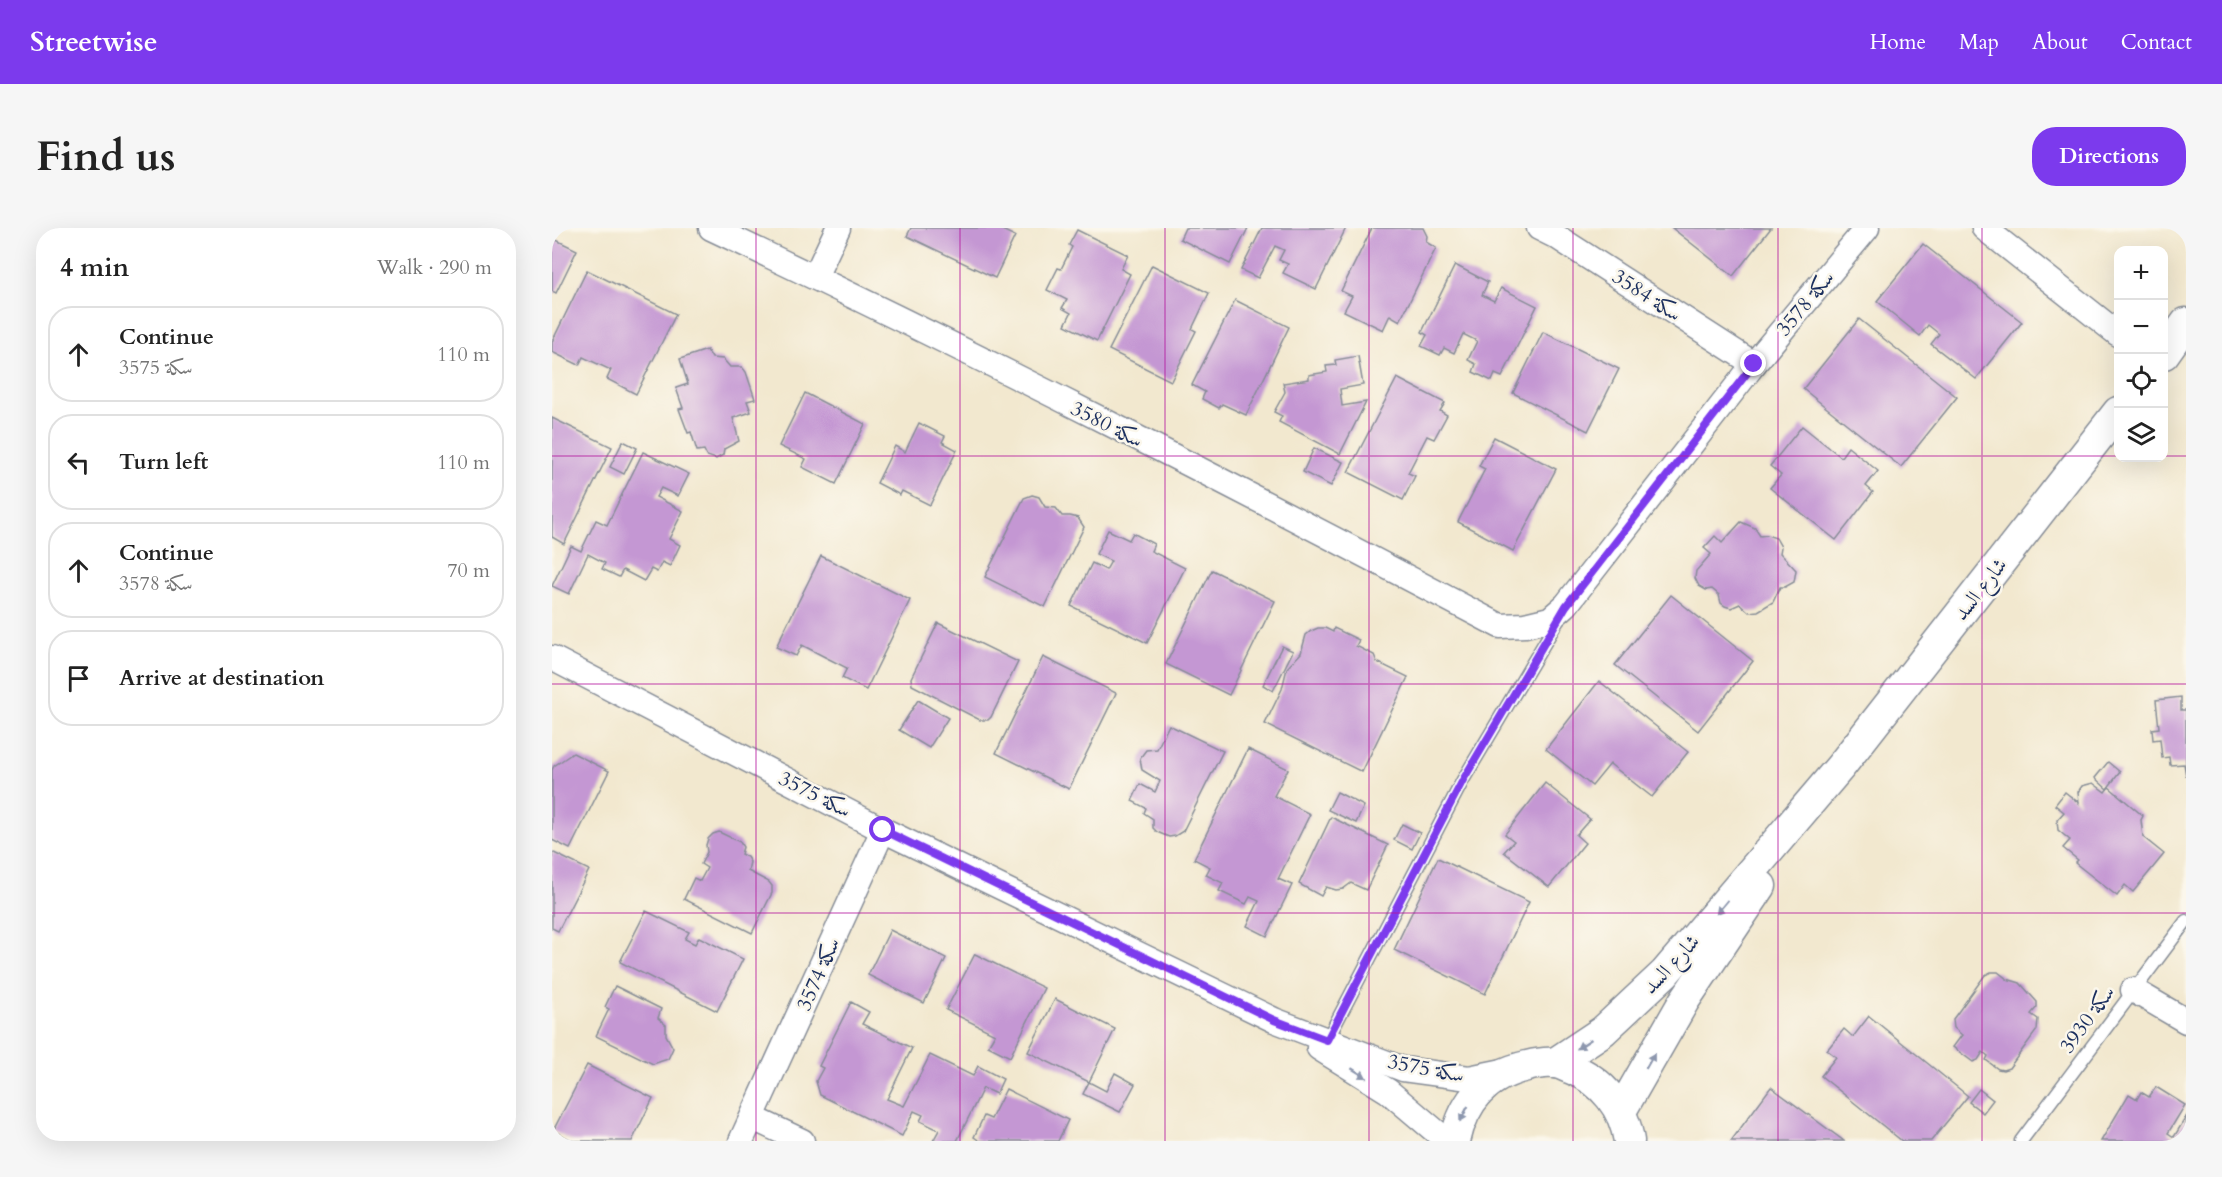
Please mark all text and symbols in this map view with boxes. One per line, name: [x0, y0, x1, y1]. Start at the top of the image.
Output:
text: Streetwise: [30, 23, 158, 61]
text: Home: [1870, 28, 1926, 57]
text: Map: [1959, 28, 1999, 57]
text: About: [2032, 28, 2088, 57]
text: Contact: [2121, 28, 2192, 57]
button: Directions: [2032, 127, 2186, 186]
text: Find us: [36, 128, 176, 185]
map controls: [2114, 246, 2168, 462]
button: +: [2114, 246, 2168, 300]
text: 4 min: [60, 250, 129, 285]
text: Walk · 290 m: [377, 254, 492, 281]
street label: سكة 3584: [1606, 262, 1687, 329]
street label: سكة 3578: [1769, 264, 1841, 342]
button: −: [2114, 300, 2168, 354]
text: Continue: [119, 322, 214, 352]
icon: ahead: [62, 338, 95, 371]
text: 110 m: [437, 341, 490, 368]
route end: [1740, 350, 1766, 376]
text: سكة 3575: [119, 354, 193, 381]
button: locate: [2114, 354, 2168, 408]
street label: سكة 3580: [1066, 394, 1148, 455]
button: layers: [2114, 408, 2168, 462]
icon: left: [62, 446, 95, 479]
text: Turn left: [119, 447, 208, 477]
text: 110 m: [437, 449, 490, 476]
text: Continue: [119, 538, 214, 568]
street label: شارع السد: [1947, 552, 2016, 629]
icon: ahead: [62, 554, 95, 587]
text: 70 m: [447, 557, 490, 584]
text: سكة 3578: [119, 570, 193, 597]
icon: arrive: [62, 662, 95, 695]
text: Arrive at destination: [119, 663, 324, 693]
street label: سكة 3575: [774, 764, 856, 825]
route start: [869, 816, 895, 842]
one-way arrow: [1715, 899, 1728, 915]
street label: شارع السد: [1636, 928, 1709, 1003]
street label: سكة 3574: [789, 933, 847, 1015]
street label: سكة 3930: [2053, 979, 2122, 1059]
one-way arrow: [1575, 1038, 1592, 1049]
street label: سكة 3575: [1385, 1047, 1467, 1090]
one-way arrow: [1645, 1052, 1655, 1069]
one-way arrow: [1351, 1068, 1367, 1079]
one-way arrow: [1459, 1106, 1469, 1123]

